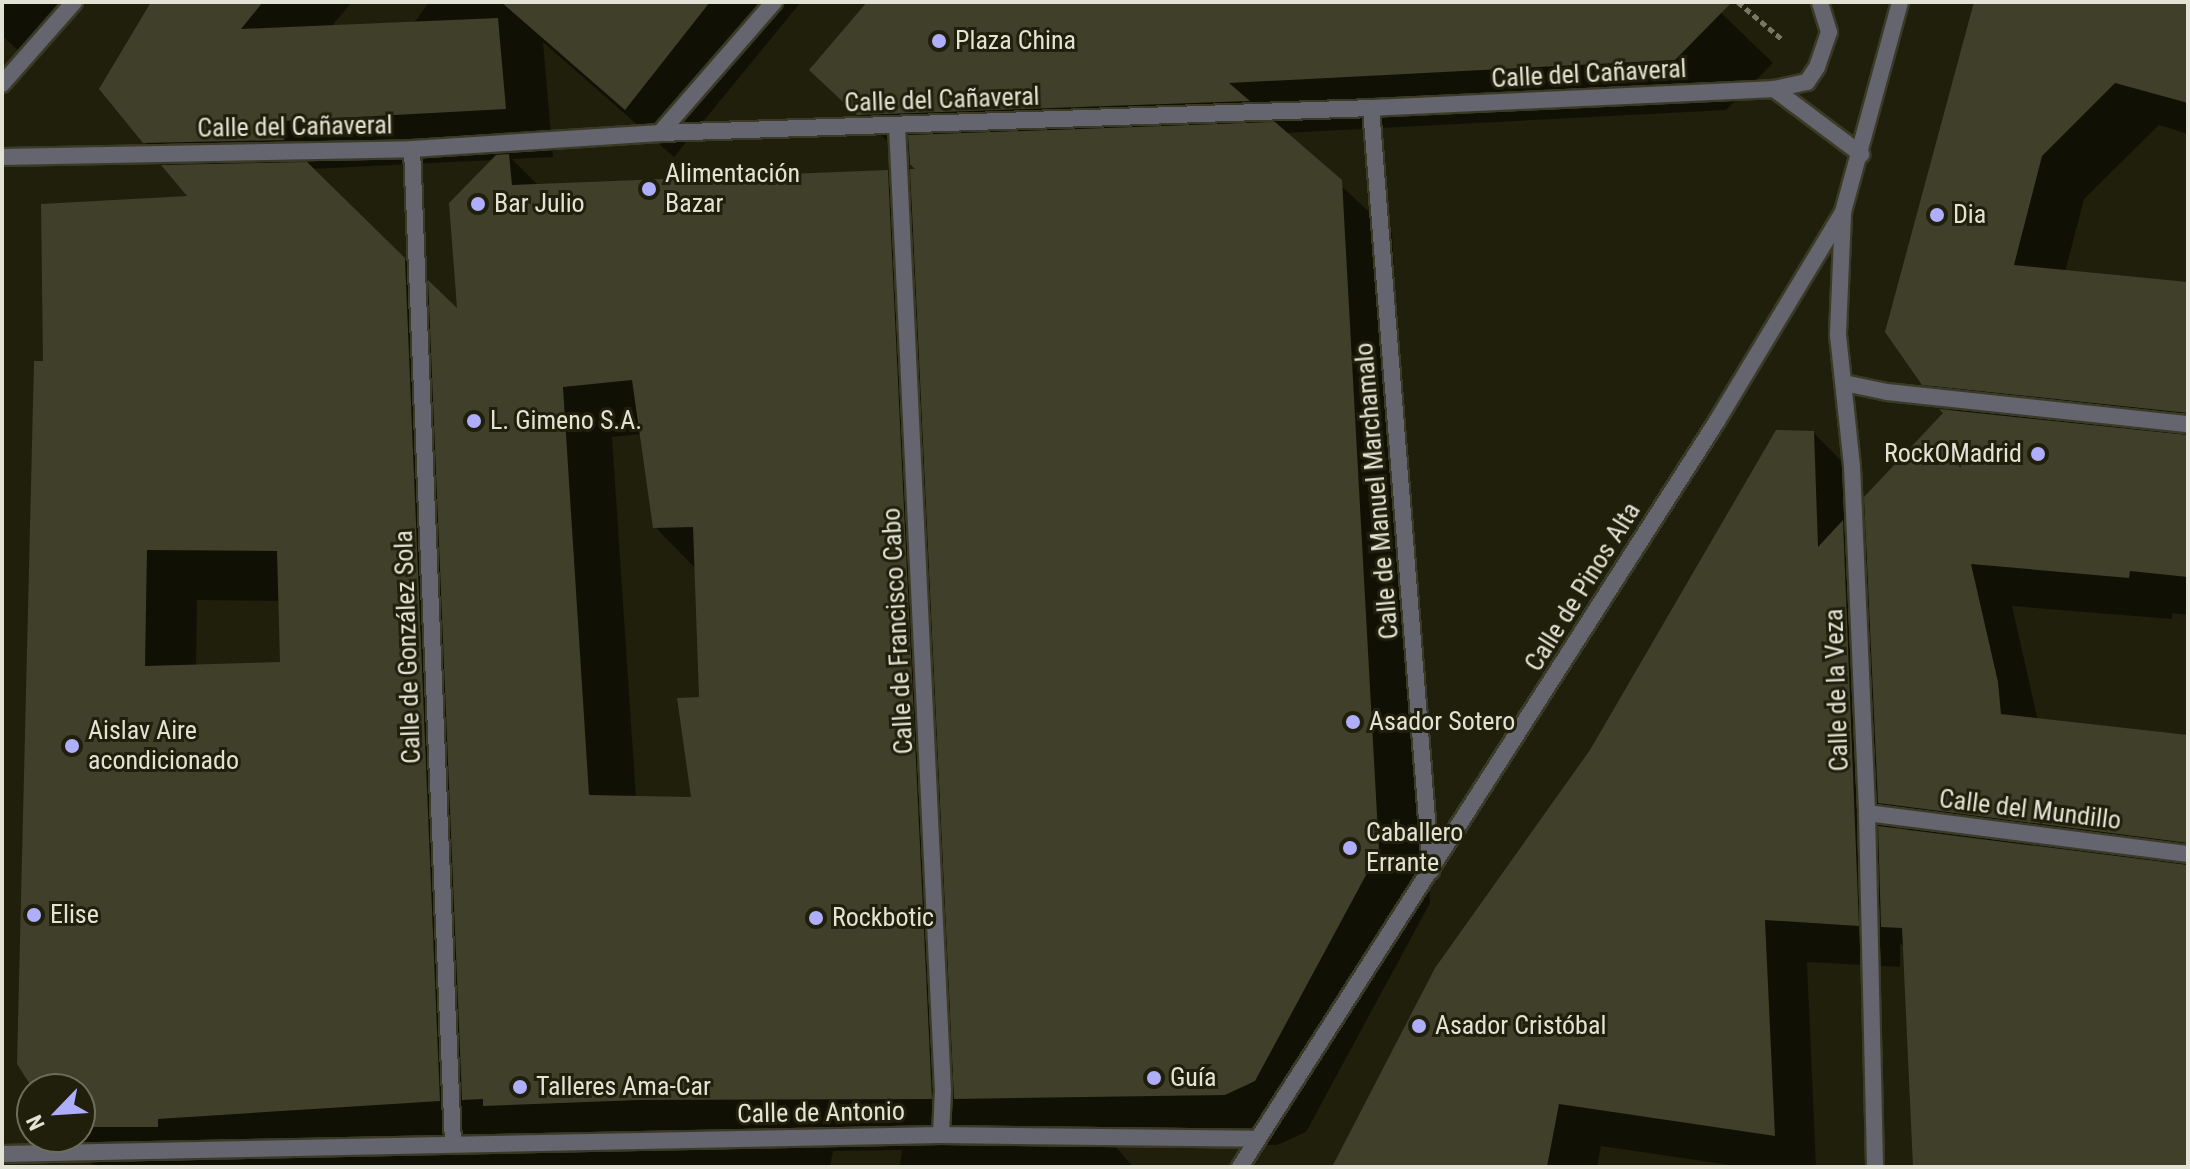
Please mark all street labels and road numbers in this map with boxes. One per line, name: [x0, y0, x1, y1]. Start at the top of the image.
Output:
street label: Calle del Cañaveral: [1491, 53, 1687, 95]
street label: Calle del Cañaveral: [844, 81, 1040, 119]
street label: Calle del Cañaveral: [197, 110, 393, 144]
street label: Calle de Manuel Marchamalo: [1348, 341, 1406, 641]
street label: Calle de Pinos Alta: [1519, 497, 1647, 677]
street label: Calle de Francisco Cabo: [876, 507, 920, 755]
street label: Calle de González Sola: [388, 530, 428, 764]
street label: Calle de la Veza: [1819, 608, 1855, 772]
street label: Calle del Mundillo: [1937, 783, 2123, 837]
street label: Calle de Antonio: [737, 1096, 905, 1130]

